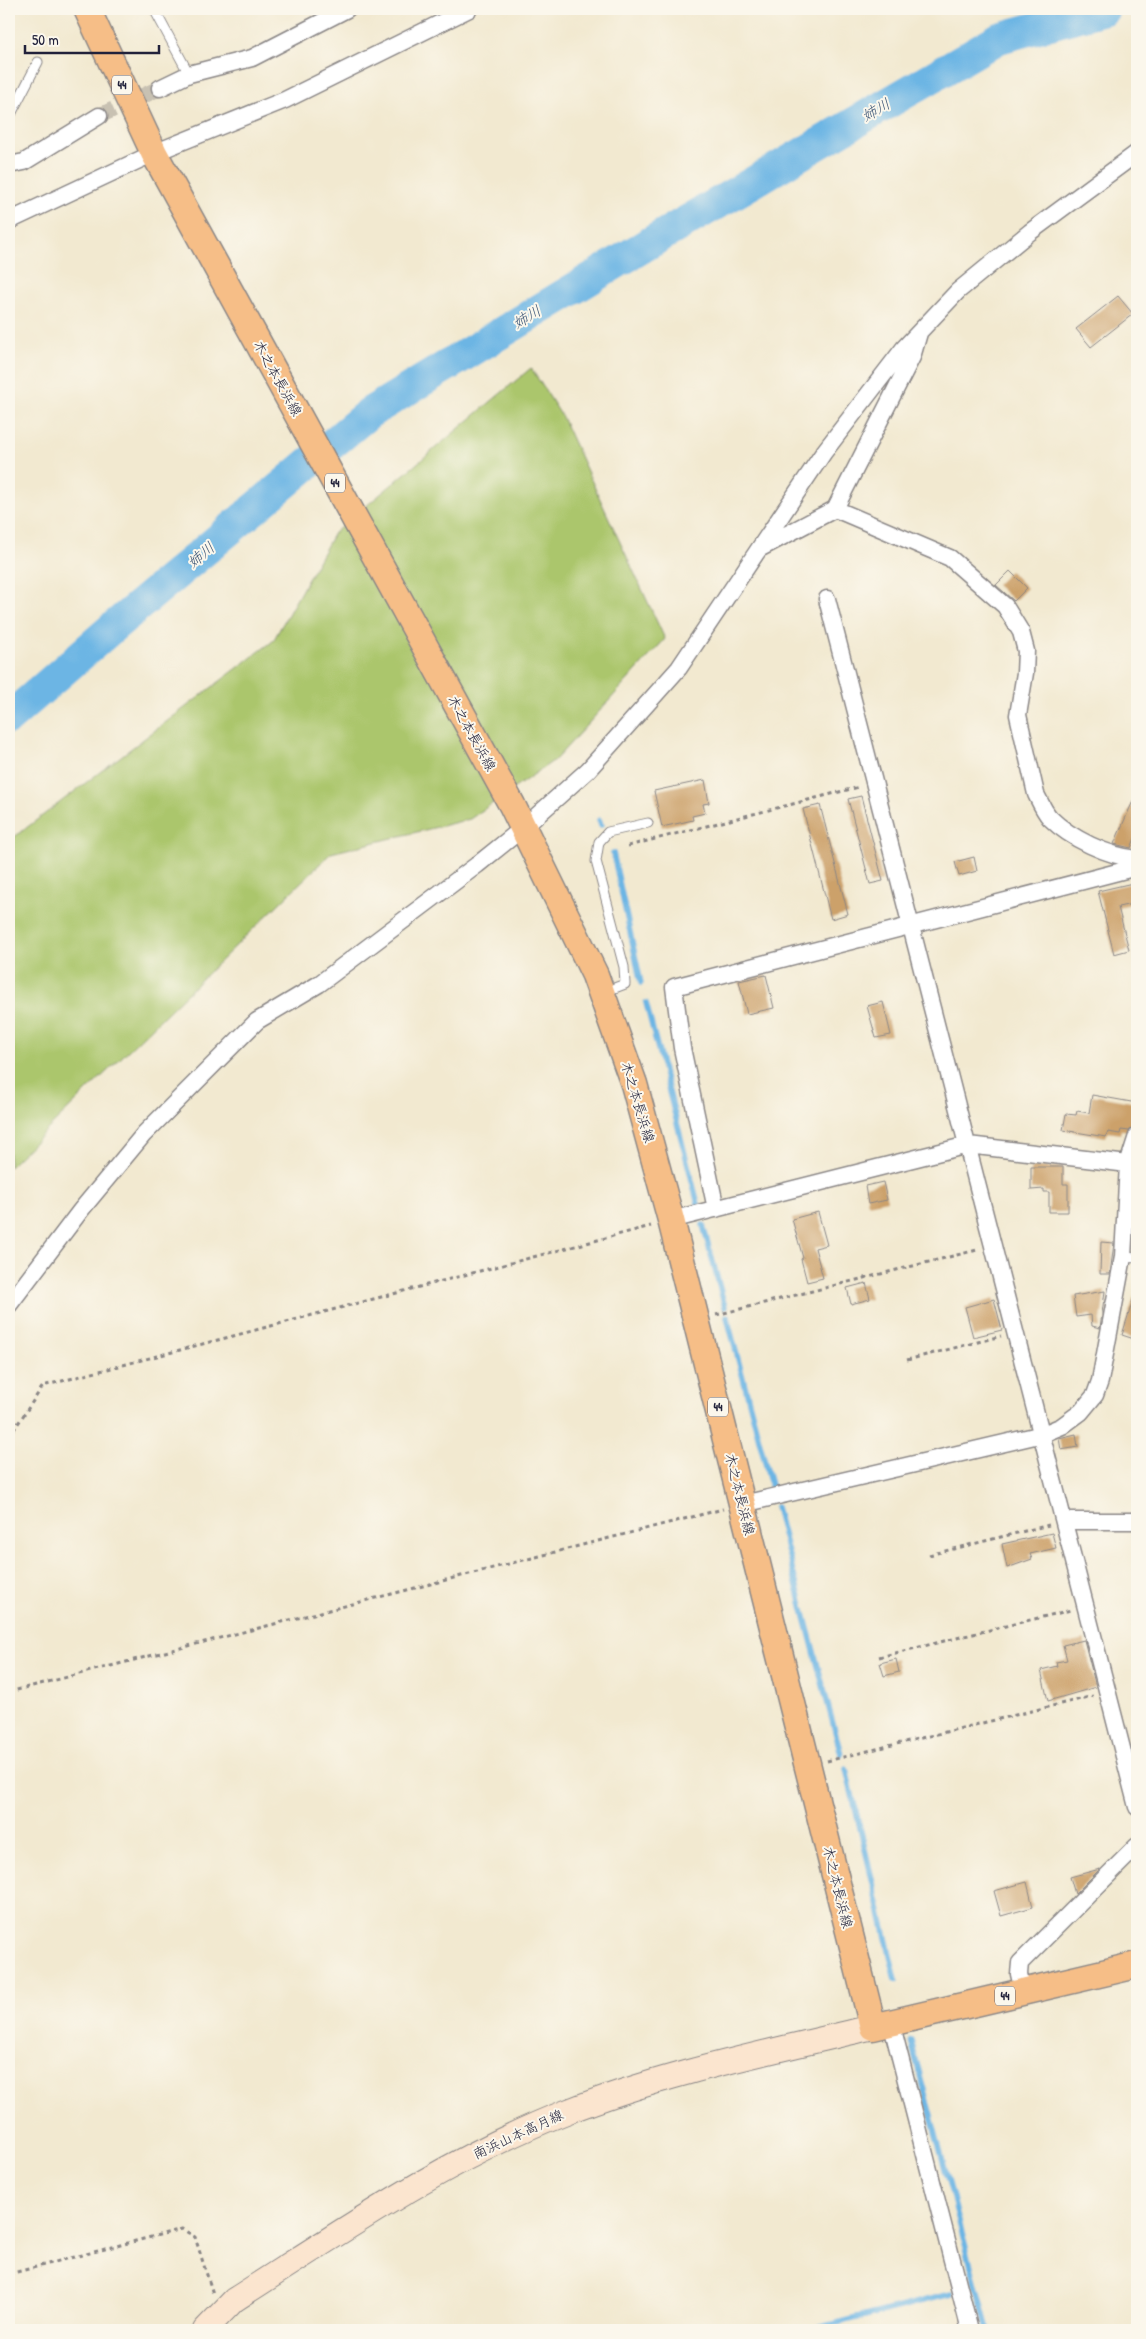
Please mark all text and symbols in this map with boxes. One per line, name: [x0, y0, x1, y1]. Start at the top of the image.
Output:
scale bar: [25, 22, 159, 54]
text: 50 m: [32, 29, 59, 50]
road number: 44: [112, 76, 132, 94]
water label: 姉川: [858, 93, 894, 126]
water label: 姉川: [508, 300, 545, 333]
street label: 木之本長浜線: [250, 336, 307, 419]
road number: 44: [325, 473, 345, 492]
water label: 姉川: [182, 537, 219, 572]
street label: 木之本長浜線: [444, 691, 501, 774]
street label: 木之本長浜線: [617, 1059, 660, 1145]
road number: 44: [708, 1398, 728, 1416]
street label: 木之本長浜線: [721, 1451, 760, 1537]
street label: 木之本長浜線: [819, 1844, 858, 1930]
road number: 44: [995, 1986, 1015, 2005]
street label: 南浜山本高月線: [469, 2104, 566, 2163]

